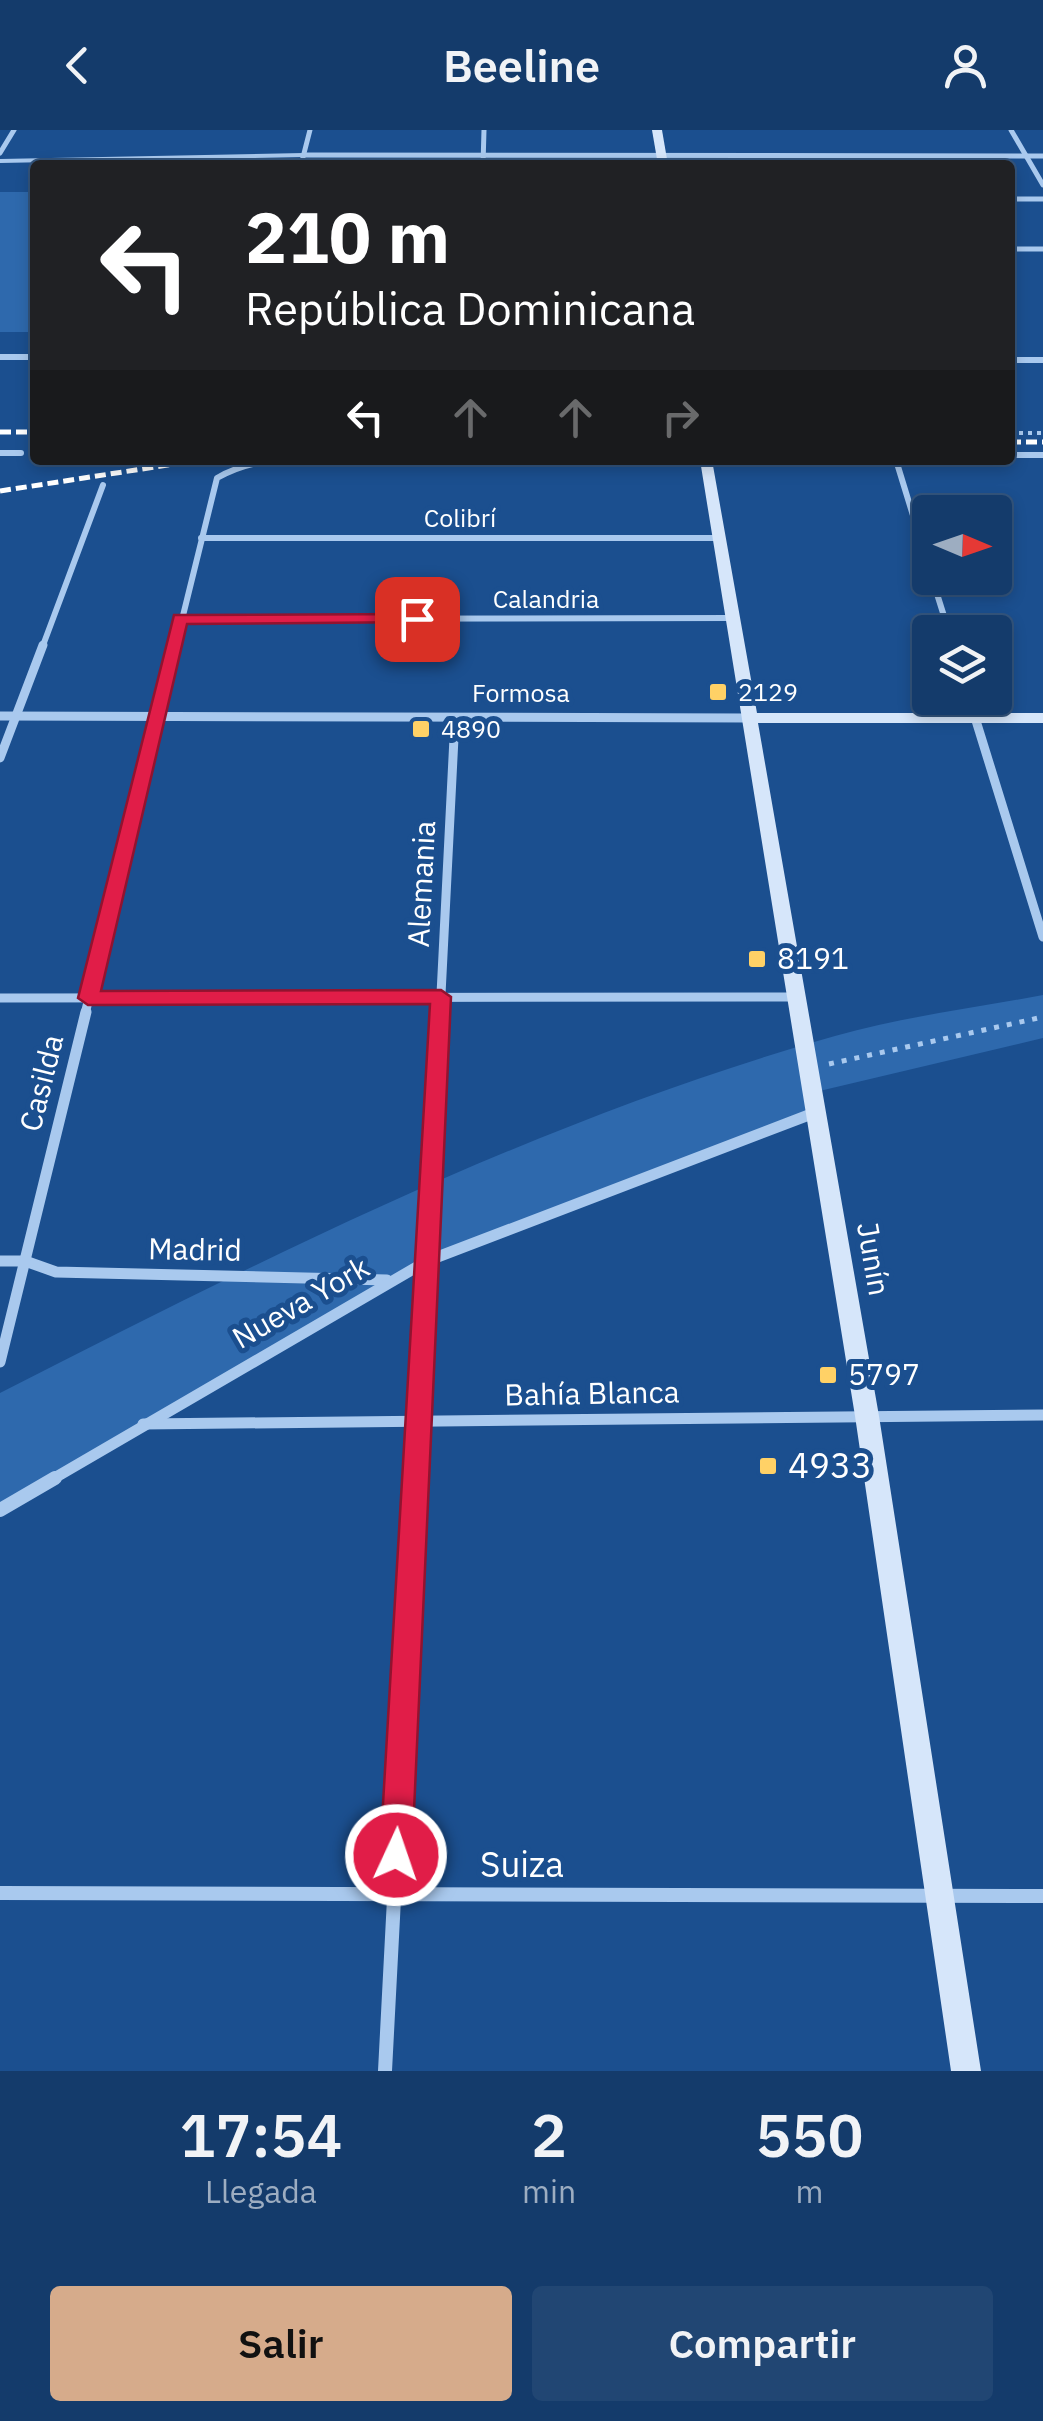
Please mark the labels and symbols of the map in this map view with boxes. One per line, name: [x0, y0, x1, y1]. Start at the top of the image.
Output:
north arrow: [912, 495, 1012, 595]
street label: Colibrí: [424, 501, 496, 534]
pin: [375, 577, 460, 662]
street label: Calandria: [493, 582, 599, 615]
place label: 2129: [738, 675, 798, 708]
street label: Formosa: [472, 676, 570, 709]
marker: 2129: [707, 681, 729, 703]
place label: 4890: [441, 712, 501, 745]
marker: 4890: [410, 718, 432, 740]
street label: Alemania: [398, 820, 443, 948]
place label: 8191: [777, 938, 849, 977]
marker: 8191: [746, 948, 768, 970]
street label: Casilda: [10, 1030, 71, 1135]
street label: Junín: [849, 1219, 900, 1299]
street label: Madrid: [148, 1228, 242, 1269]
street label: Nueva York: [225, 1247, 376, 1357]
place label: 5797: [848, 1354, 920, 1393]
marker: 5797: [817, 1364, 839, 1386]
street label: Bahía Blanca: [504, 1371, 680, 1414]
place label: 4933: [788, 1442, 872, 1488]
marker: 4933: [757, 1455, 779, 1477]
position arrow: [344, 1803, 448, 1907]
street label: Suiza: [480, 1841, 564, 1887]

